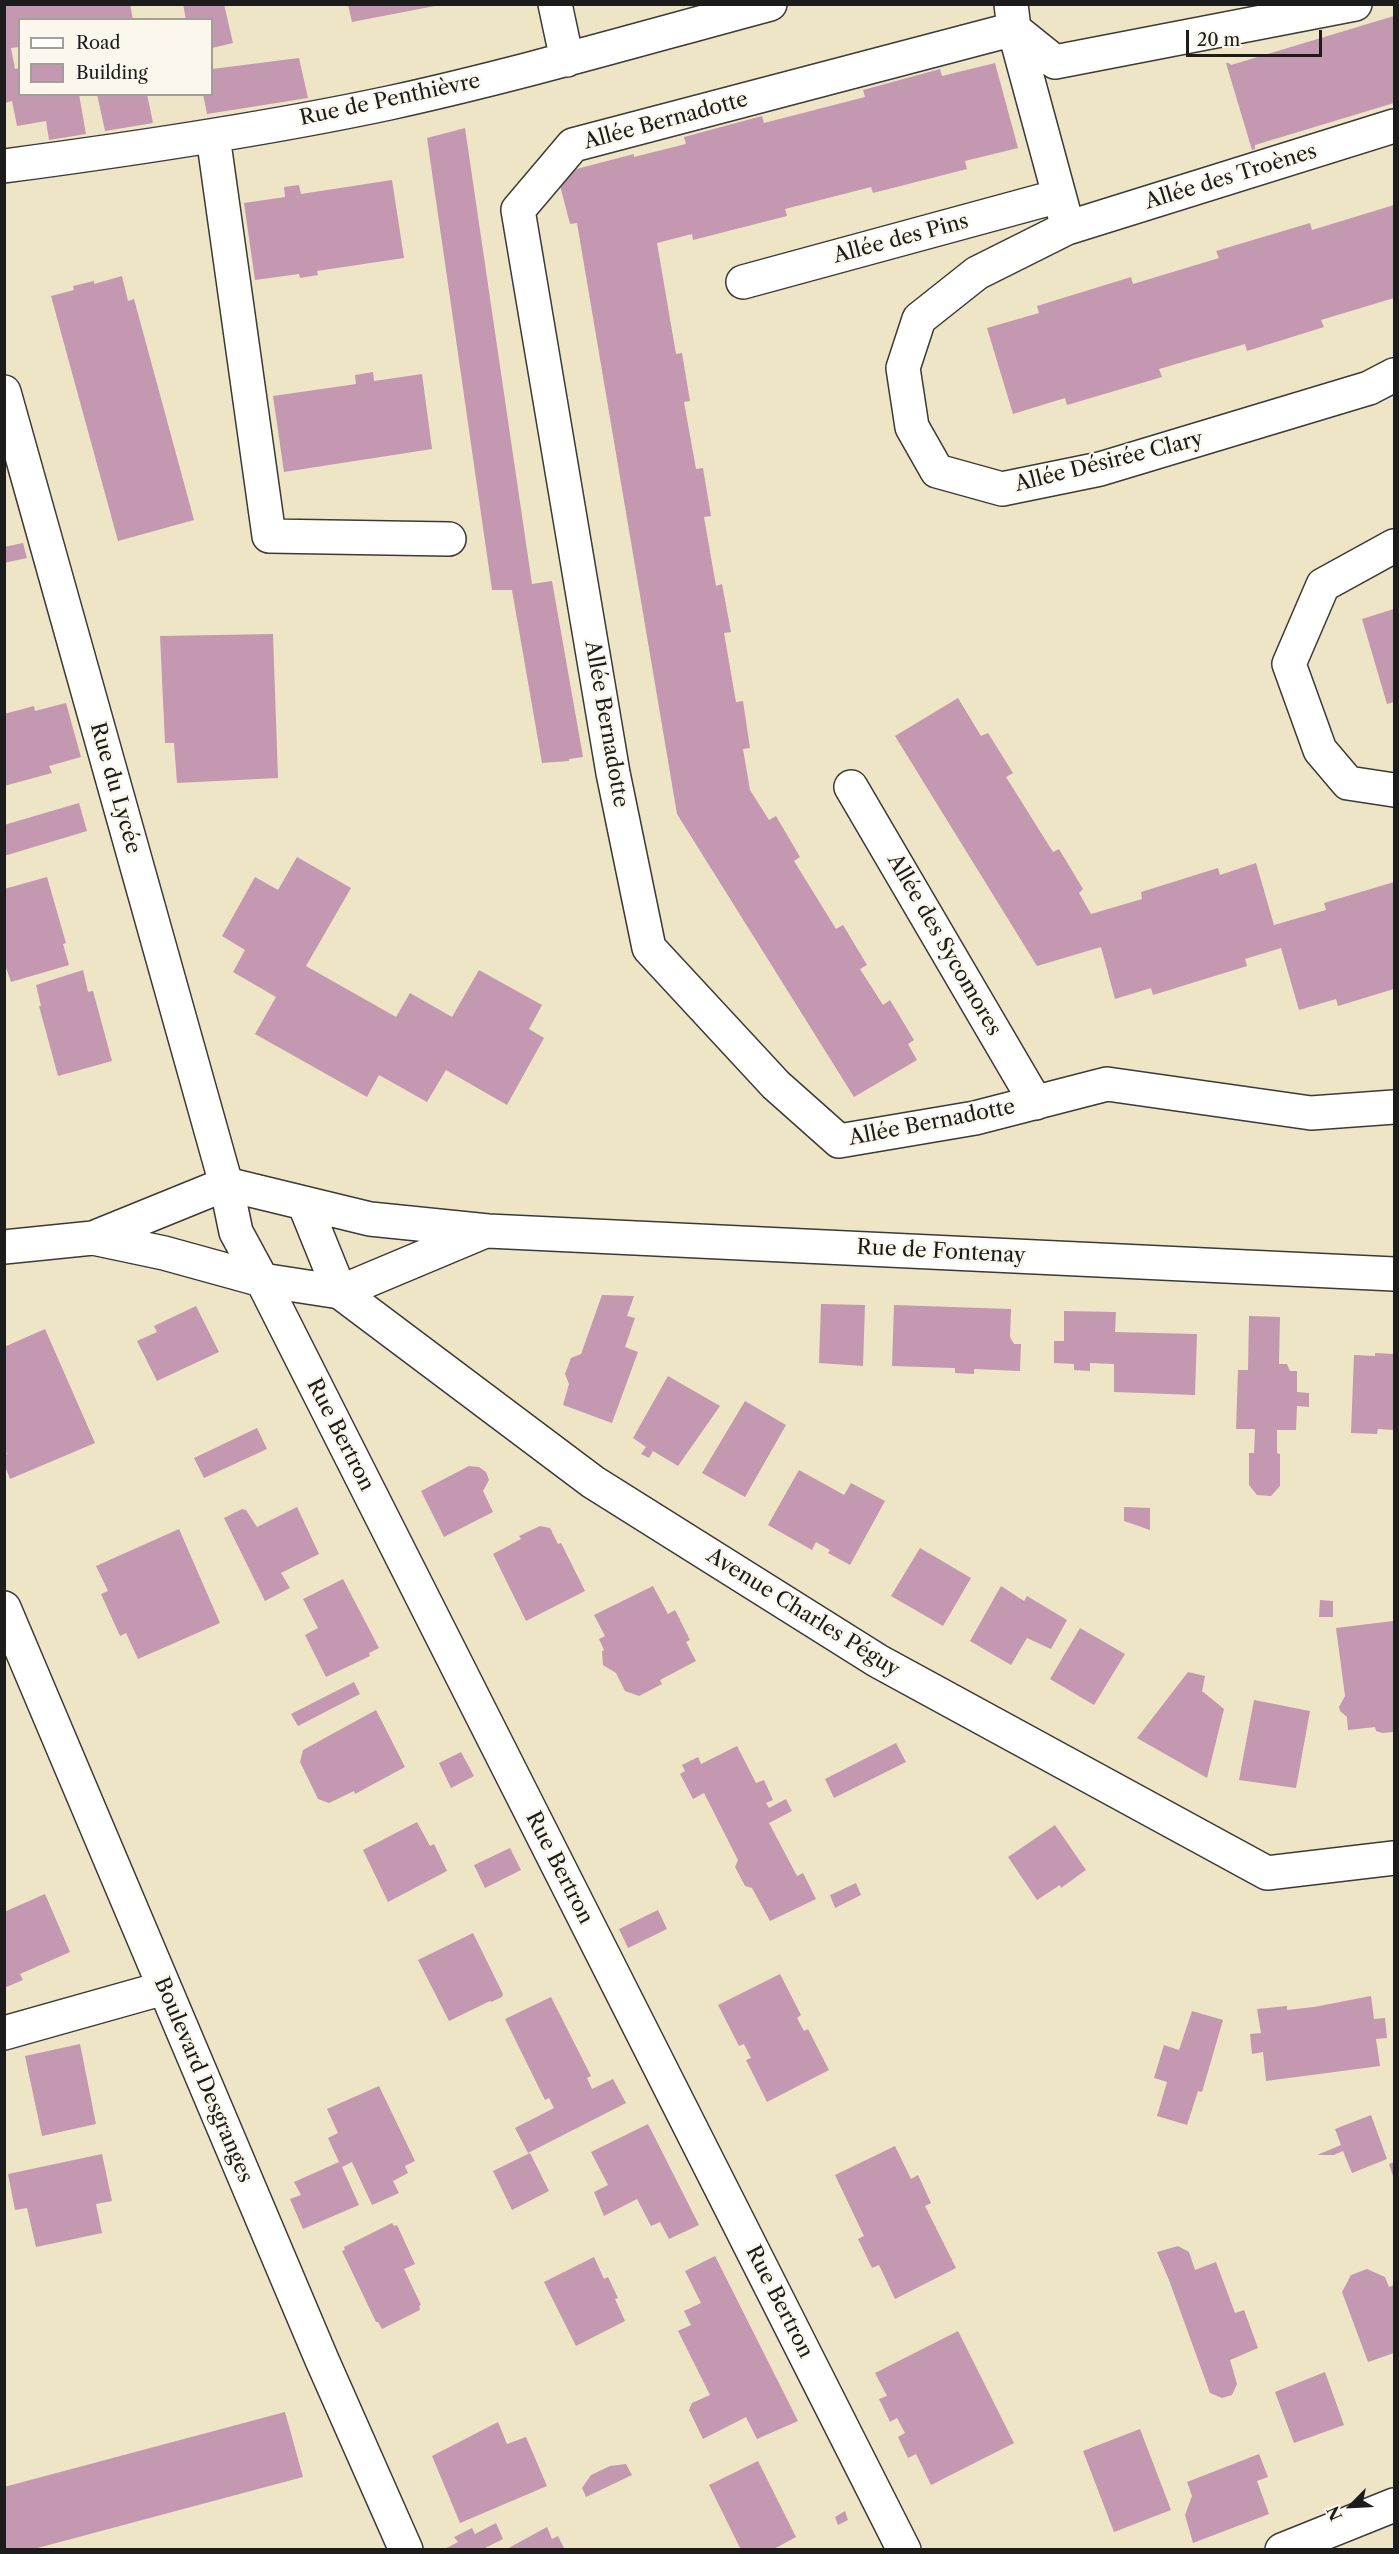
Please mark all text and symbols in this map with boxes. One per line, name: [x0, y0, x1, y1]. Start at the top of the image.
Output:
legend: [18, 18, 213, 96]
scale bar: [1189, 18, 1326, 56]
text: 20 m: [1197, 29, 1240, 51]
text: Road: [76, 32, 121, 54]
text: Building: [76, 62, 148, 84]
street label: Rue de Penthièvre: [297, 69, 483, 131]
street label: Allée Bernadotte: [581, 87, 751, 155]
street label: Allée des Troènes: [1142, 139, 1320, 215]
street label: Allée des Pins: [831, 209, 971, 269]
street label: Allée Désirée Clary: [1012, 426, 1206, 498]
street label: Allée Bernadotte: [579, 639, 633, 809]
street label: Rue du Lycée: [84, 720, 146, 856]
street label: Allée des Sycomores: [882, 850, 1006, 1040]
street label: Allée Bernadotte: [847, 1095, 1017, 1151]
street label: Rue de Fontenay: [856, 1235, 1026, 1269]
street label: Rue Bertron: [301, 1375, 379, 1495]
street label: Avenue Charles Péguy: [702, 1543, 904, 1683]
street label: Rue Bertron: [520, 1808, 598, 1928]
street label: Boulevard Desgranges: [148, 1973, 258, 2187]
street label: Rue Bertron: [740, 2242, 818, 2362]
north arrow: [1321, 2476, 1381, 2536]
text: N: [1323, 2503, 1347, 2524]

